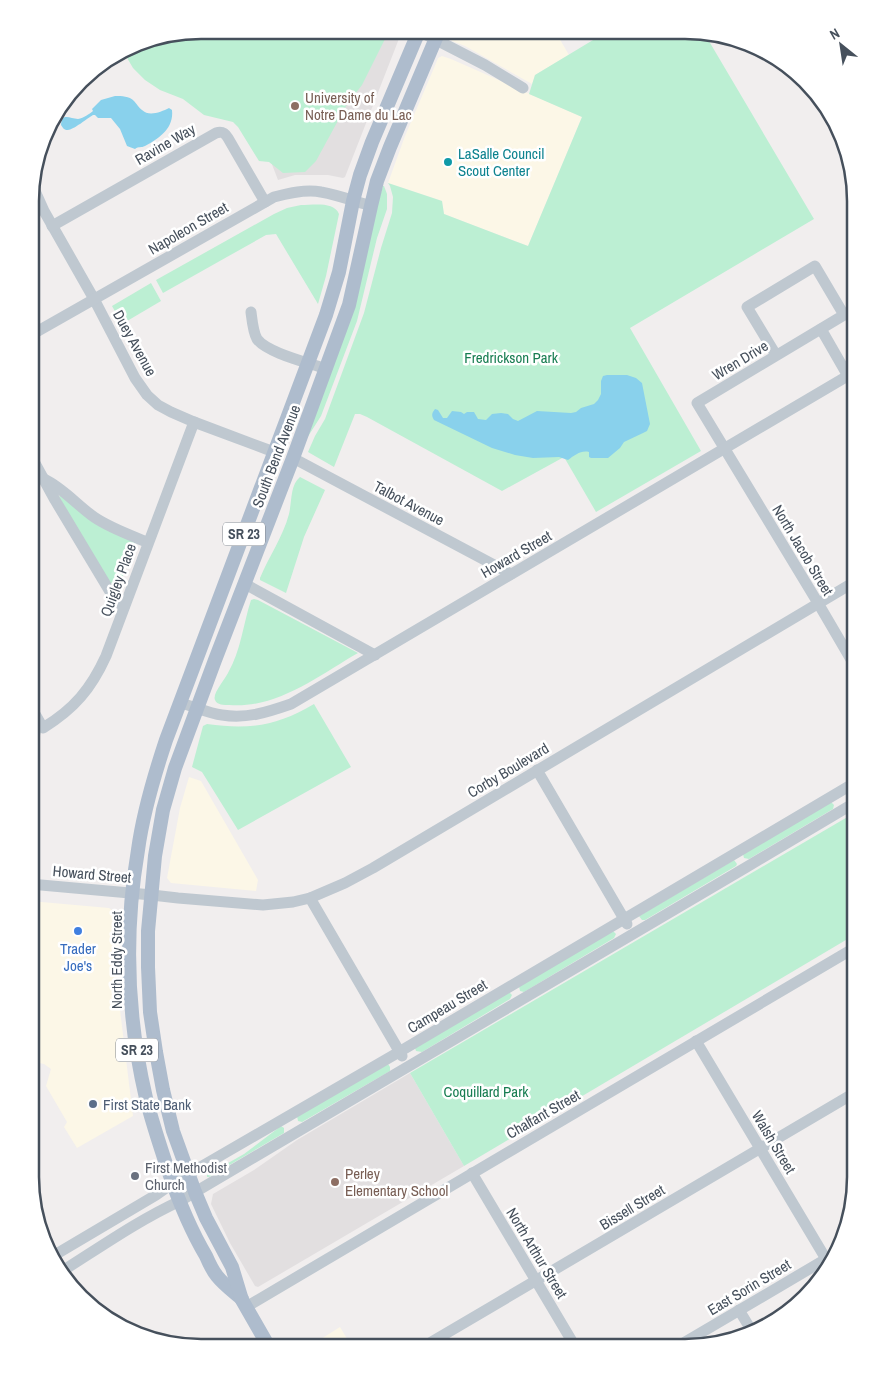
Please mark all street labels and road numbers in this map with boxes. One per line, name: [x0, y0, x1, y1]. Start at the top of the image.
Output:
street label: Ravine Way: [131, 118, 200, 170]
street label: Napoleon Street: [144, 196, 232, 259]
street label: Duey Avenue: [108, 306, 162, 380]
street label: Wren Drive: [708, 335, 772, 385]
street label: South Bend Avenue: [247, 401, 305, 510]
street label: Talbot Avenue: [370, 476, 448, 530]
street label: North Jacob Street: [768, 501, 839, 600]
road number: SR 23: [223, 522, 265, 546]
street label: Howard Street: [477, 525, 556, 583]
street label: Quigley Place: [95, 540, 141, 620]
street label: Corby Boulevard: [463, 737, 553, 803]
street label: Howard Street: [52, 860, 133, 888]
street label: North Eddy Street: [106, 911, 127, 1009]
street label: Campeau Street: [403, 974, 491, 1038]
road number: SR 23: [116, 1038, 158, 1062]
street label: Chalfant Street: [502, 1084, 584, 1144]
street label: Walsh Street: [747, 1107, 801, 1178]
street label: Bissell Street: [596, 1179, 669, 1235]
street label: North Arthur Street: [502, 1204, 573, 1303]
street label: East Sorin Street: [703, 1254, 795, 1320]

